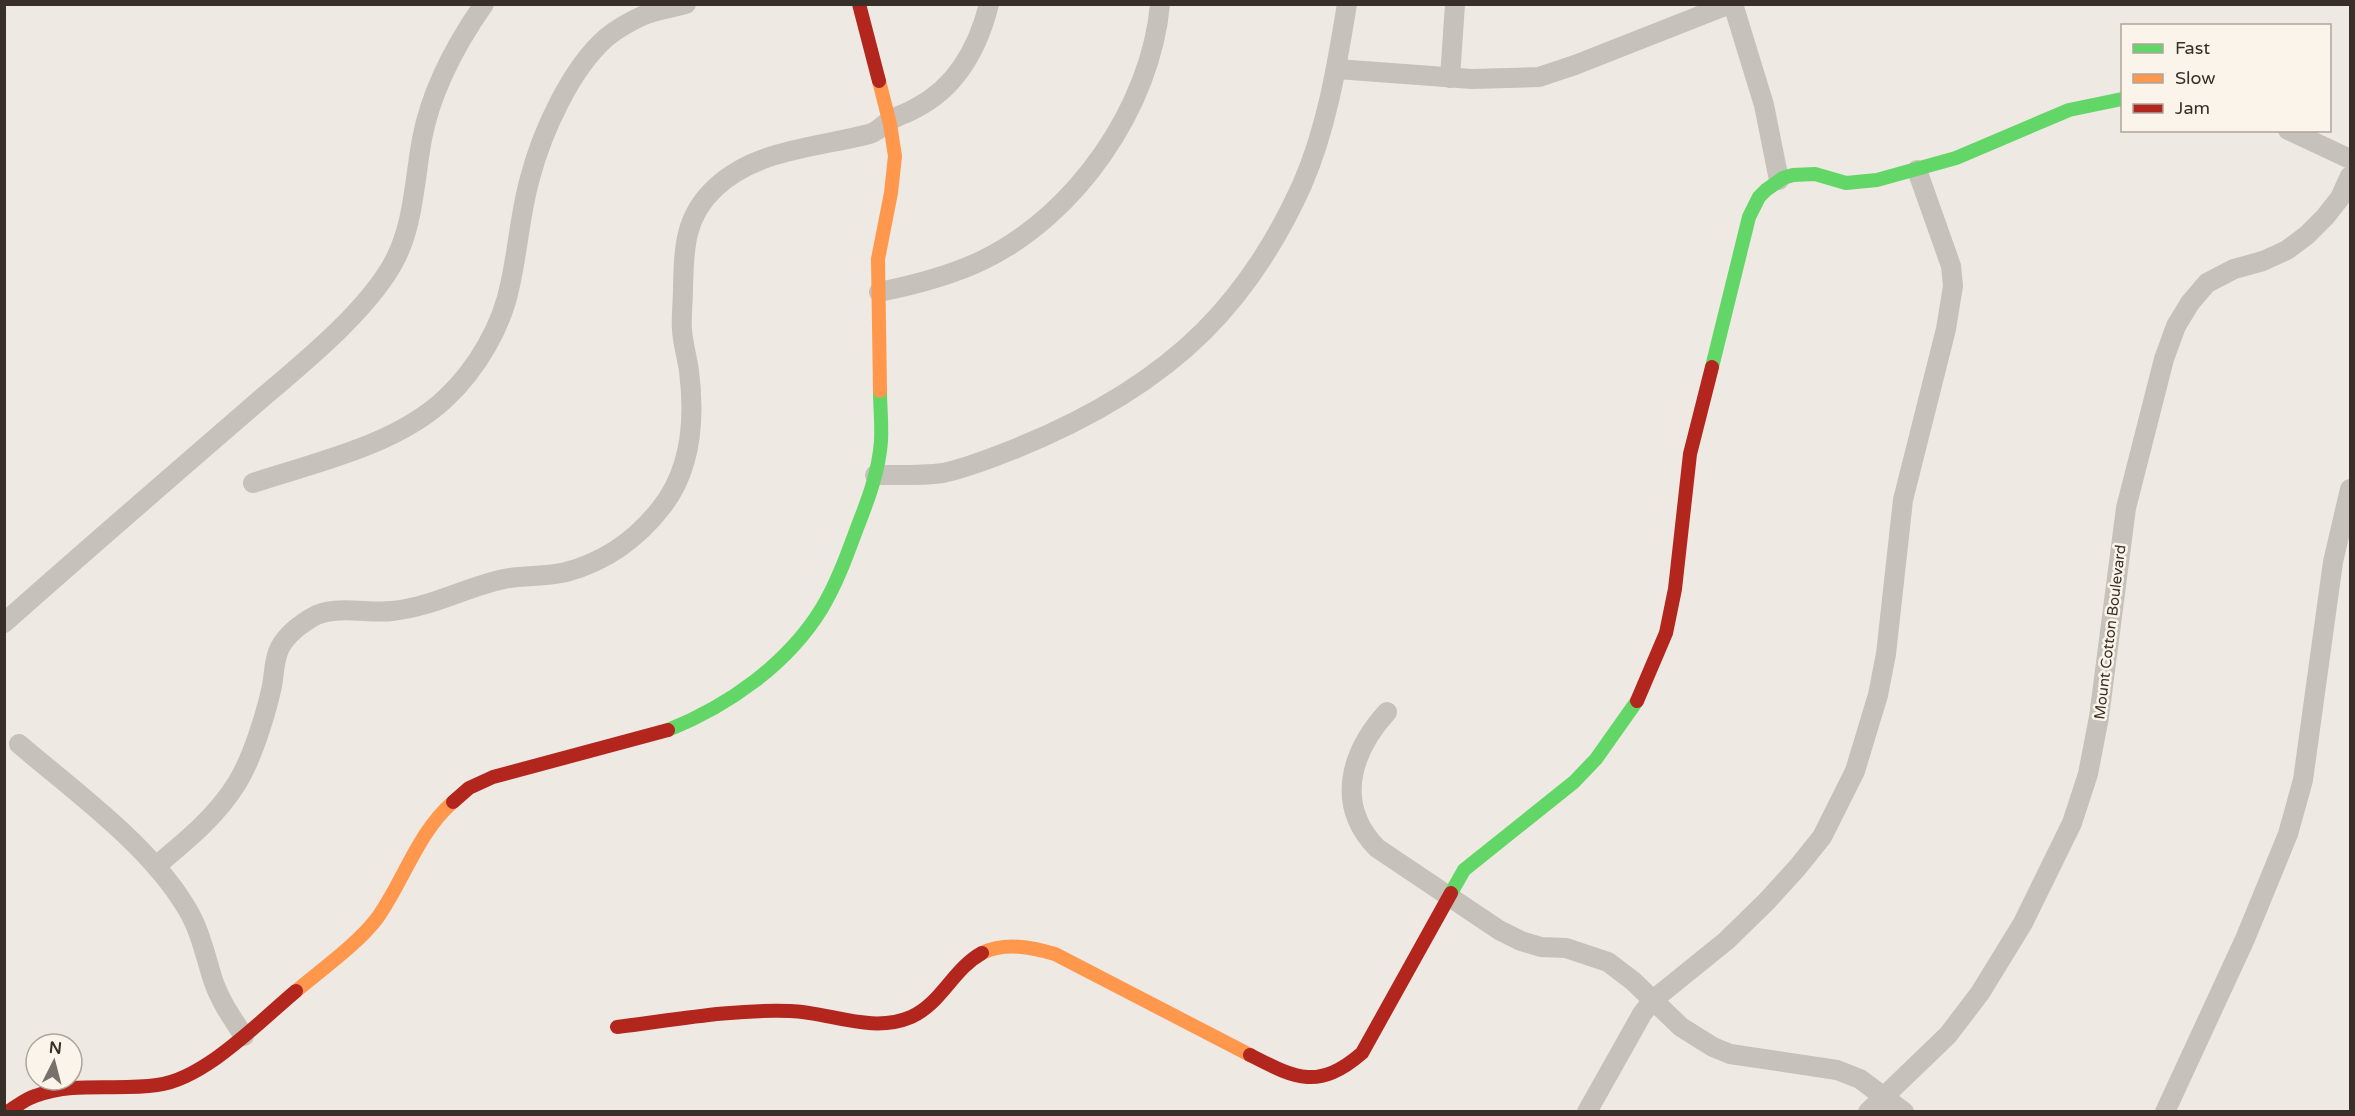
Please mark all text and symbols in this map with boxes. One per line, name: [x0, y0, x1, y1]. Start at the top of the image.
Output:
legend: [2121, 24, 2331, 132]
text: Fast: [2175, 37, 2210, 59]
text: Slow: [2175, 67, 2216, 89]
text: Jam: [2175, 97, 2210, 119]
street label: Mount Cotton Boulevard: [2090, 544, 2130, 720]
north arrow: [24, 1032, 84, 1092]
text: N: [48, 1037, 63, 1059]

